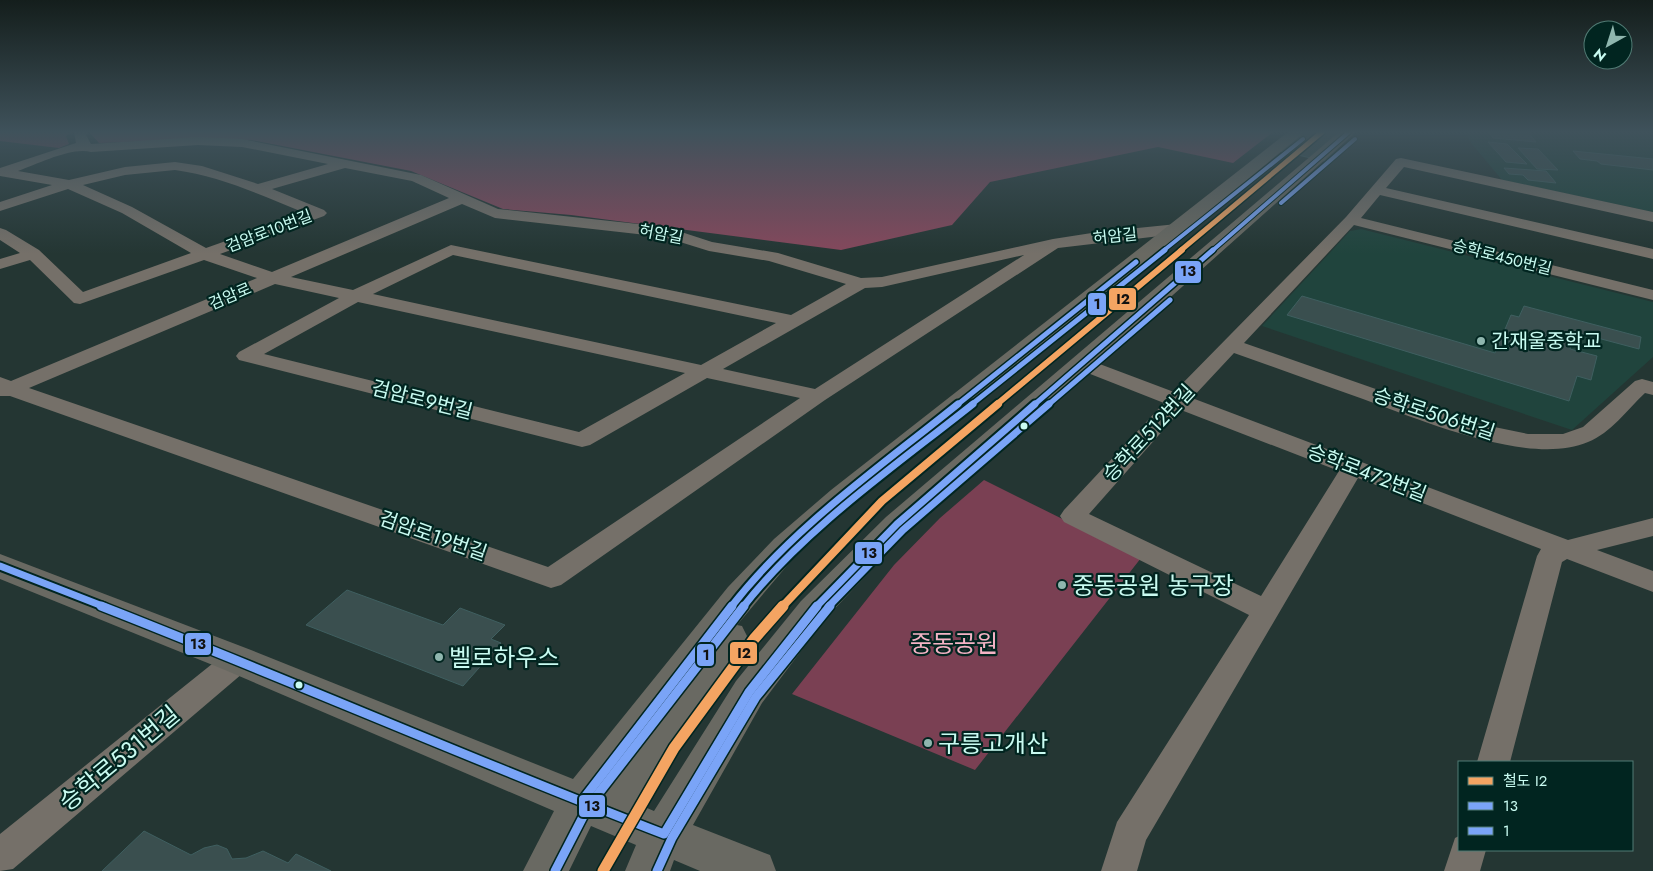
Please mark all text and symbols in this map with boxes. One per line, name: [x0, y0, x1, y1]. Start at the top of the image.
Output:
north arrow: [1583, 20, 1633, 70]
text: N: [1589, 44, 1610, 66]
street label: 검암로10번길: [223, 204, 315, 258]
street label: 허암길: [637, 218, 685, 250]
street label: 허암길: [1092, 222, 1138, 250]
street label: 승학로450번길: [1450, 234, 1554, 280]
line badge: 13: [1174, 260, 1202, 284]
text: 13: [1180, 261, 1196, 281]
street label: 검암로: [205, 277, 255, 315]
line badge: I2: [1108, 287, 1137, 311]
text: I2: [1116, 289, 1130, 309]
line badge: 1: [1087, 292, 1107, 316]
text: 1: [1093, 294, 1101, 314]
place label: 간재울중학교: [1491, 327, 1601, 356]
marker: 간재울중학교: [1475, 335, 1487, 347]
street label: 검암로9번길: [368, 373, 476, 427]
street label: 승학로512번길: [1096, 378, 1202, 488]
street label: 승학로506번길: [1369, 381, 1499, 447]
unlabelled marker: [1019, 421, 1029, 431]
street label: 승학로472번길: [1303, 437, 1431, 509]
street label: 검암로19번길: [375, 504, 491, 568]
line badge: 13: [854, 541, 883, 565]
text: 13: [861, 543, 877, 563]
place label: 중동공원 농구장: [1072, 568, 1234, 603]
marker: 중동공원 농구장: [1056, 579, 1068, 591]
park label: 중동공원: [910, 626, 998, 661]
line badge: 13: [184, 632, 212, 656]
text: 13: [190, 634, 206, 654]
place label: 벨로하우스: [449, 640, 559, 675]
line badge: I2: [729, 641, 758, 665]
line badge: 1: [696, 643, 715, 667]
text: I2: [737, 643, 751, 663]
text: 1: [702, 645, 710, 665]
marker: 벨로하우스: [433, 651, 445, 663]
unlabelled marker: [294, 680, 304, 690]
street label: 승학로531번길: [51, 697, 187, 819]
place label: 구릉고개산: [938, 726, 1048, 761]
marker: 구릉고개산: [922, 737, 934, 749]
legend: [1458, 761, 1633, 851]
text: 철도 I2: [1503, 770, 1547, 792]
line badge: 13: [578, 794, 606, 818]
text: 13: [1503, 795, 1518, 817]
text: 13: [584, 796, 600, 816]
text: 1: [1503, 820, 1510, 842]

